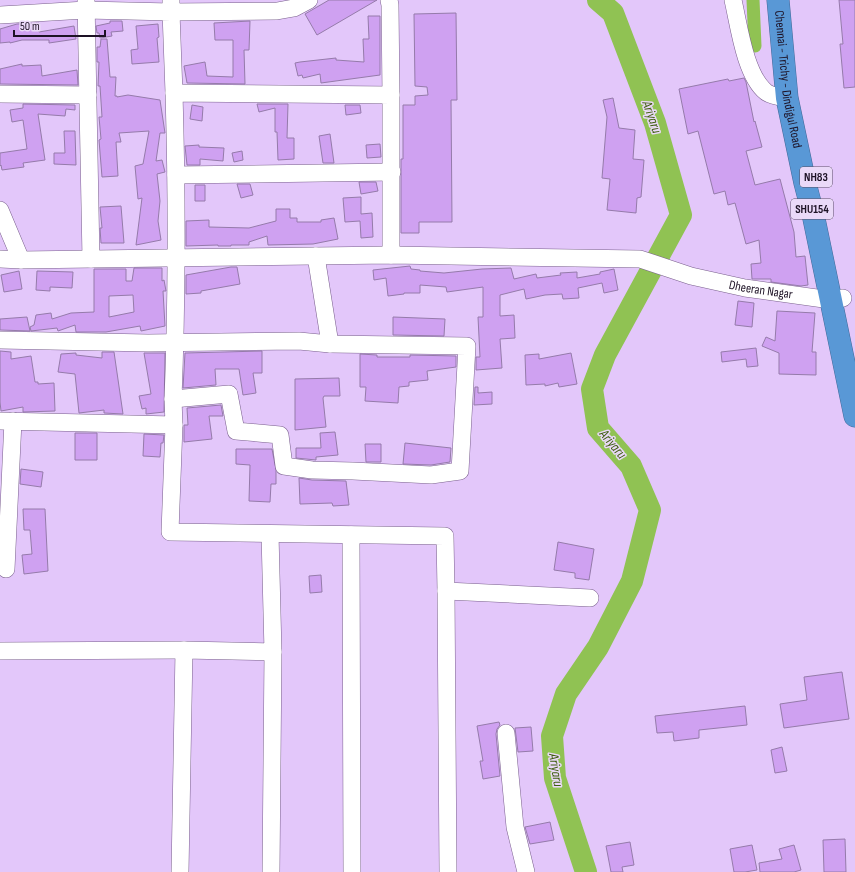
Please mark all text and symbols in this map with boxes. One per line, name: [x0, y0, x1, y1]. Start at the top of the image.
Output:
street label: Chennai - Trichy - Dindigul Road: [771, 10, 805, 150]
scale bar: [14, 12, 105, 38]
text: 50 m: [20, 19, 40, 34]
water label: Ariyaru: [638, 98, 666, 136]
road number: NH83: [800, 167, 832, 187]
road number: SHU154: [791, 199, 833, 219]
street label: Dheeran Nagar: [727, 277, 794, 303]
water label: Ariyaru: [595, 425, 630, 462]
water label: Ariyaru: [545, 751, 567, 788]

